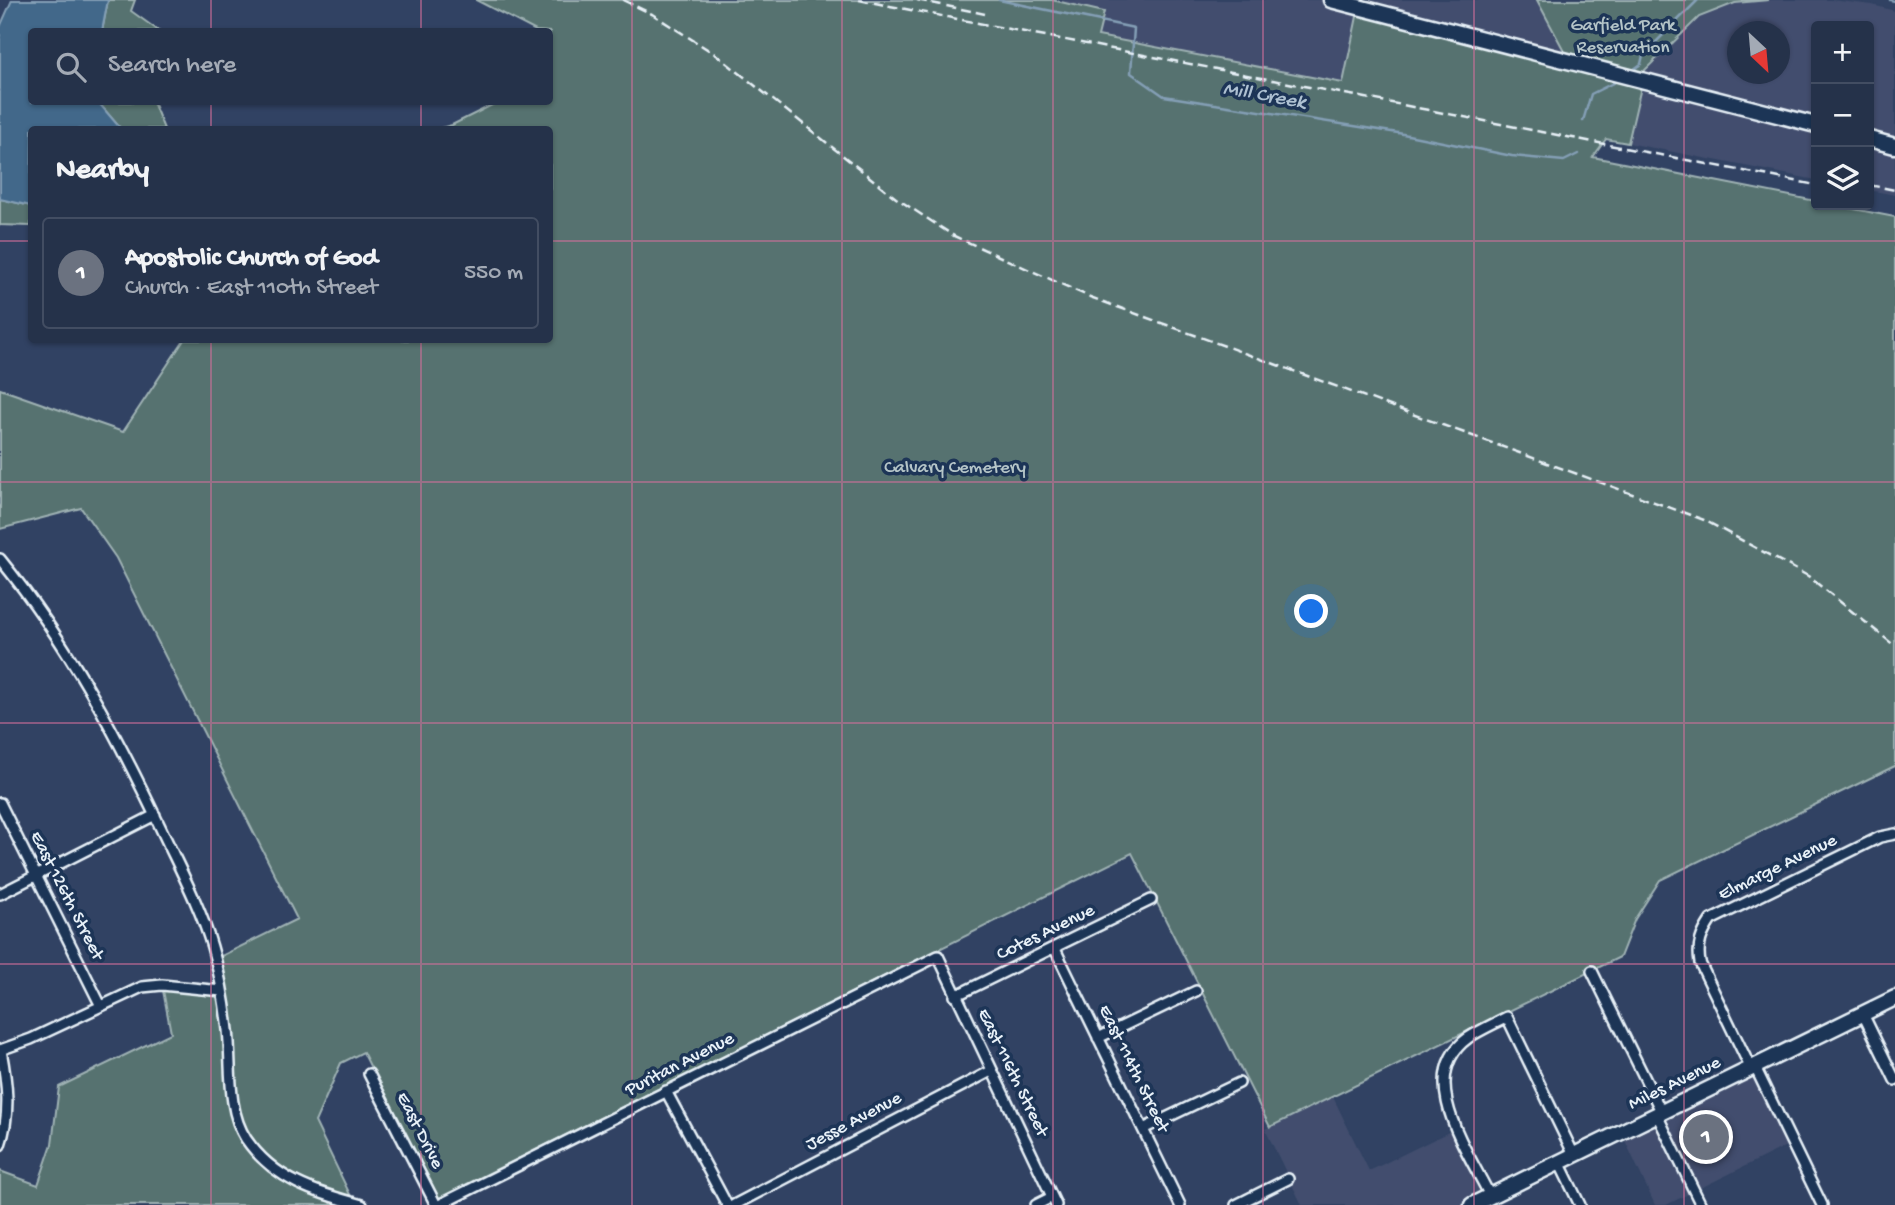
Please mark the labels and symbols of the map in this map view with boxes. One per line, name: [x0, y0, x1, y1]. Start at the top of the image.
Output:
park label: Garfield Park Reservation: [1570, 15, 1677, 60]
north arrow: [1727, 21, 1790, 84]
water label: Mill Creek: [1221, 77, 1310, 117]
park label: Calvary Cemetery: [884, 457, 1026, 480]
your location: [1294, 594, 1328, 628]
street label: East 126th Street: [24, 828, 109, 966]
street label: Elmarge Avenue: [1715, 829, 1841, 907]
street label: Cotes Avenue: [993, 899, 1099, 967]
street label: East 114th Street: [1092, 1001, 1175, 1139]
street label: East 116th Street: [971, 1005, 1054, 1143]
street label: Puritan Avenue: [621, 1028, 739, 1103]
street label: Miles Avenue: [1625, 1052, 1725, 1116]
street label: Jesse Avenue: [802, 1087, 906, 1157]
street label: East Drive: [390, 1089, 448, 1173]
pin: 1: [1683, 1111, 1729, 1163]

